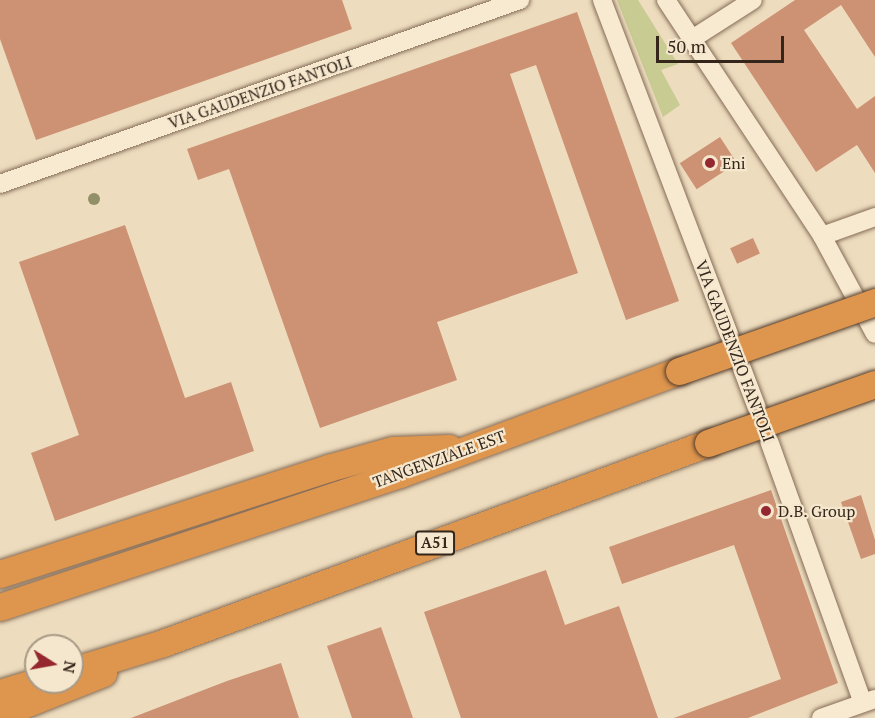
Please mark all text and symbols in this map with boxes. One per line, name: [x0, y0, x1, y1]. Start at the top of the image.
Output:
scale bar: [659, 24, 786, 62]
text: 50 m: [667, 34, 706, 58]
street label: VIA GAUDENZIO FANTOLI: [165, 51, 355, 133]
place label: Eni: [722, 153, 746, 173]
marker: Eni: [703, 156, 717, 170]
street label: VIA GAUDENZIO FANTOLI: [691, 257, 779, 445]
street label: TANGENZIALE EST: [370, 426, 508, 492]
place label: D.B. Group: [778, 501, 856, 521]
marker: D.B. Group: [759, 504, 773, 518]
road number: A51: [414, 531, 456, 555]
north arrow: [24, 634, 84, 694]
text: N: [58, 659, 82, 675]

